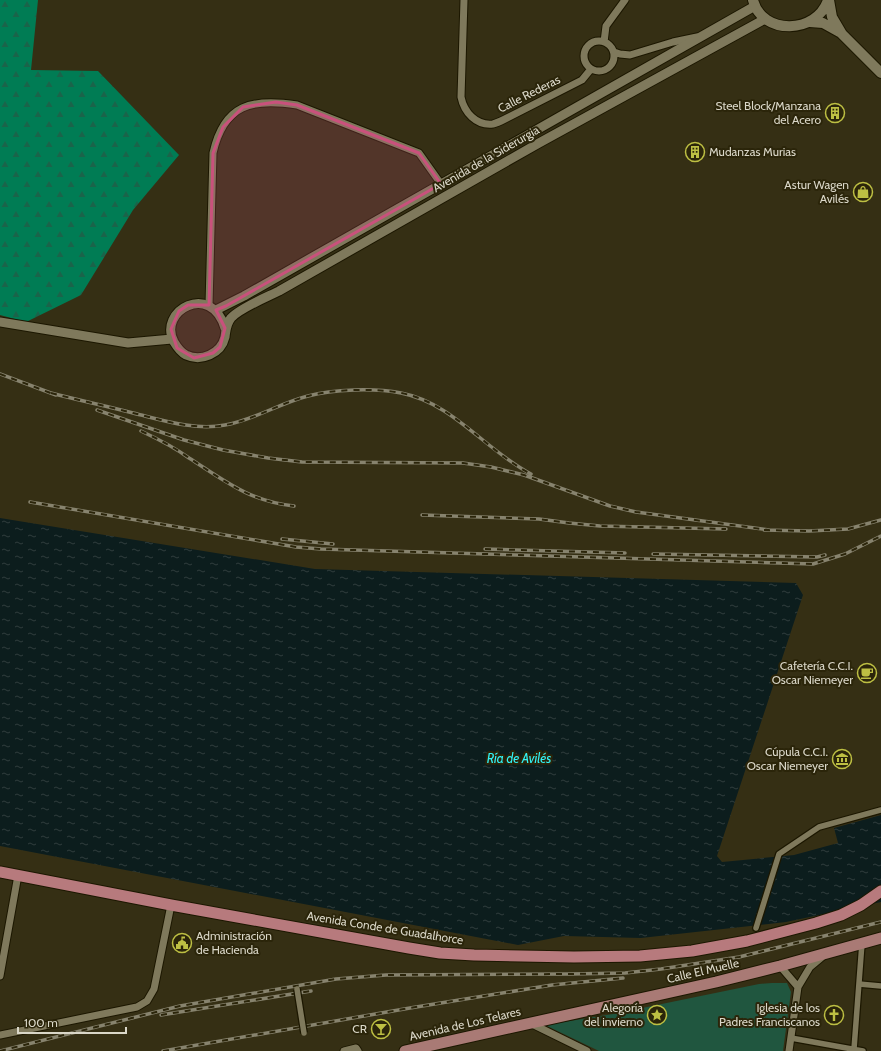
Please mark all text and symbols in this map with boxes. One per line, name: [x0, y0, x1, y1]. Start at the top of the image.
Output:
street label: Calle Rederas: [495, 71, 562, 116]
place label: Steel Block/Manzana del Acero: [715, 98, 821, 127]
building icon: Steel Block/Manzana del Acero: [824, 102, 846, 124]
street label: Avenida de la Siderurgia: [430, 122, 542, 195]
building icon: Mudanzas Murias: [684, 141, 706, 163]
place label: Mudanzas Murias: [709, 144, 796, 159]
place label: Astur Wagen Avilés: [784, 177, 849, 206]
shop icon: Astur Wagen Avilés: [852, 181, 874, 203]
place label: Cafetería C.C.I. Oscar Niemeyer: [772, 658, 853, 687]
cafe icon: Cafetería C.C.I. Oscar Niemeyer: [856, 662, 878, 684]
place label: Cúpula C.C.I. Oscar Niemeyer: [747, 744, 828, 773]
museum icon: Cúpula C.C.I. Oscar Niemeyer: [831, 748, 853, 770]
water label: Ría de Avilés: [487, 750, 551, 766]
street label: Avenida Conde de Guadalhorce: [306, 908, 464, 947]
place label: Administración de Hacienda: [196, 928, 272, 957]
public building icon: Administración de Hacienda: [171, 932, 193, 954]
street label: Calle El Muelle: [665, 955, 740, 986]
place label: Alegoría del invierno: [584, 1000, 643, 1029]
place label: Iglesia de los Padres Franciscanos: [719, 1000, 820, 1029]
street label: Avenida de Los Telares: [408, 1003, 522, 1044]
place icon: Alegoría del invierno: [646, 1004, 668, 1026]
church icon: Iglesia de los Padres Franciscanos: [823, 1004, 845, 1026]
scale bar: [18, 1009, 126, 1035]
text: 100 m: [24, 1015, 58, 1030]
bar icon: CR: [370, 1018, 392, 1040]
place label: CR: [352, 1021, 368, 1036]

